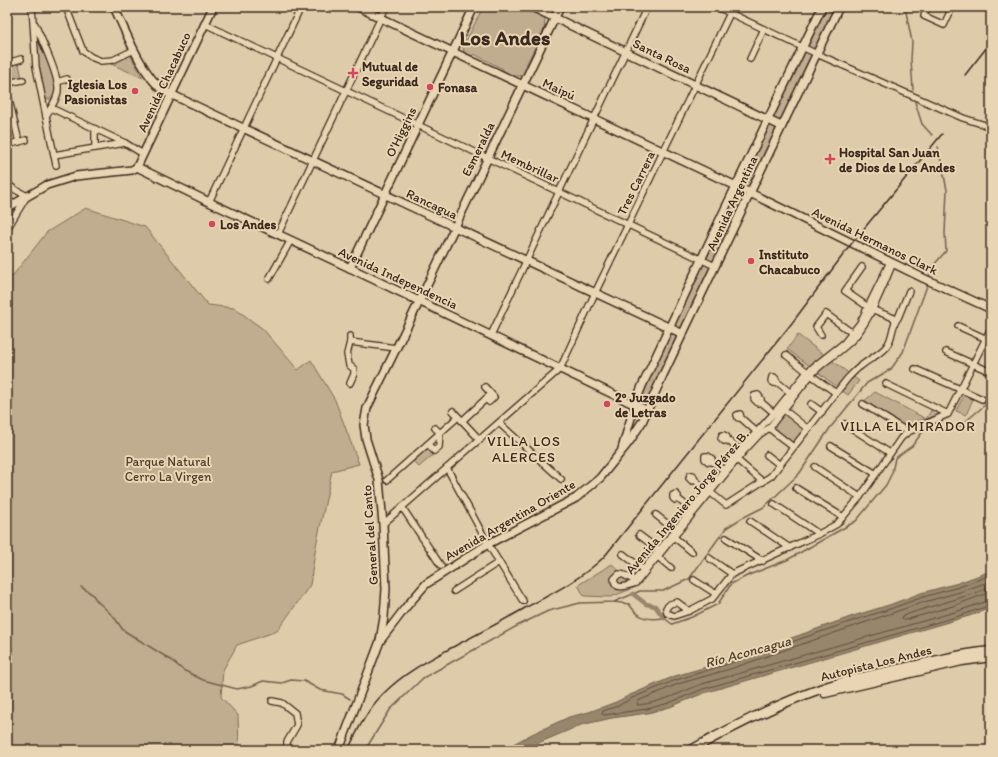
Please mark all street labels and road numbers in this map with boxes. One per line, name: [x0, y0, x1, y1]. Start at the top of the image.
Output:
street label: Avenida Chacabuco: [134, 29, 194, 134]
street label: Santa Rosa: [630, 35, 694, 77]
street label: Maipú: [540, 75, 578, 103]
street label: O'Higgins: [382, 104, 420, 160]
street label: Esmeralda: [458, 119, 498, 179]
street label: Membrillar: [499, 146, 562, 186]
street label: Tres Carrera: [614, 148, 658, 217]
street label: Avenida Argentina: [703, 153, 761, 253]
street label: Rancagua: [404, 186, 460, 223]
street label: Avenida Hermanos Clark: [810, 204, 941, 278]
street label: Avenida Independencia: [336, 244, 460, 312]
street label: Avenida Ingeniero Jorge Pérez B.: [622, 427, 752, 577]
street label: Avenida Argentina Oriente: [442, 476, 578, 564]
street label: General del Canto: [359, 484, 381, 586]
street label: Autopista Los Andes: [819, 642, 933, 684]

